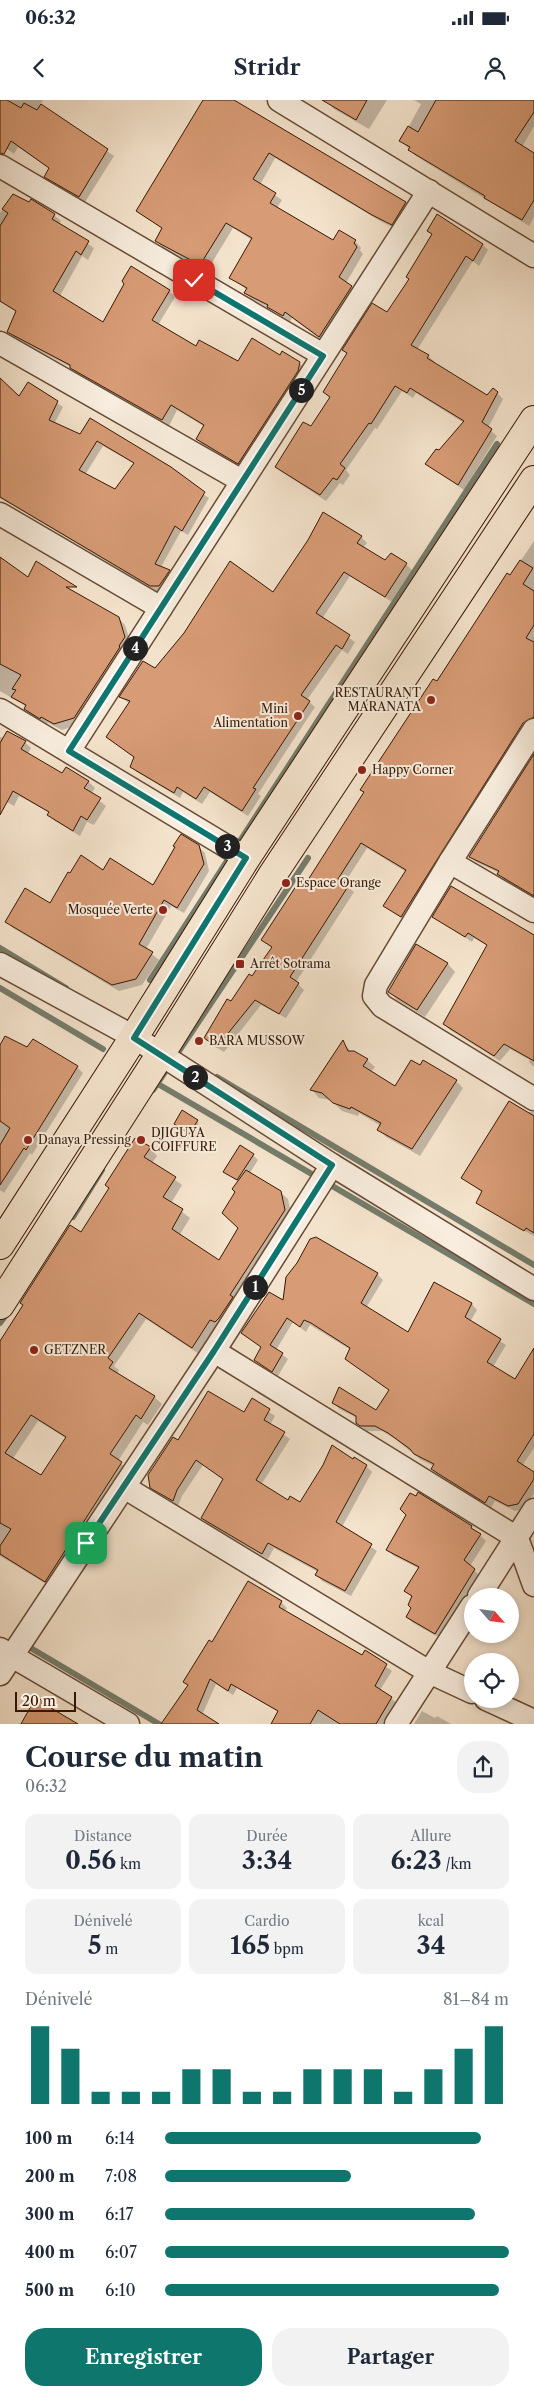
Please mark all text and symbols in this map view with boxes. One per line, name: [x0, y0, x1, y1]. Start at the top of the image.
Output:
text: 06:32: [25, 6, 76, 29]
icon: back: [25, 54, 53, 82]
text: Stridr: [234, 54, 300, 81]
icon: person: [481, 54, 509, 82]
pin: [173, 259, 215, 301]
icon: check: [180, 266, 208, 294]
pin: 5: [288, 378, 314, 402]
text: 5: [298, 381, 305, 399]
pin: 4: [122, 636, 148, 660]
text: 4: [131, 639, 140, 657]
place label: RESTAURANT MARANATA: [334, 685, 422, 714]
marker: RESTAURANT MARANATA: [425, 694, 437, 706]
place label: Mini Alimentation: [212, 701, 288, 730]
marker: Mini Alimentation: [292, 710, 304, 722]
place label: Happy Corner: [372, 762, 454, 777]
marker: Happy Corner: [356, 764, 368, 776]
pin: 3: [214, 834, 240, 858]
text: 3: [224, 837, 231, 855]
place label: Espace Orange: [296, 875, 382, 890]
marker: Espace Orange: [280, 877, 292, 889]
place label: Mosquée Verte: [67, 902, 153, 917]
marker: Mosquée Verte: [157, 904, 169, 916]
place label: Arrêt Sotrama: [249, 956, 331, 971]
marker: Arrêt Sotrama: [234, 958, 246, 970]
place label: BARA MUSSOW: [209, 1033, 306, 1048]
marker: BARA MUSSOW: [193, 1035, 205, 1047]
pin: 2: [182, 1064, 208, 1090]
text: 2: [191, 1068, 200, 1086]
place label: DJIGUYA COIFFURE: [151, 1125, 216, 1154]
place label: Danaya Pressing: [38, 1132, 131, 1147]
marker: Danaya Pressing: [22, 1134, 34, 1146]
marker: DJIGUYA COIFFURE: [135, 1134, 147, 1146]
pin: 1: [242, 1274, 268, 1300]
text: 1: [252, 1278, 259, 1296]
place label: GETZNER: [44, 1342, 107, 1357]
marker: GETZNER: [28, 1344, 40, 1356]
pin: [65, 1522, 107, 1564]
icon: arrive: [72, 1529, 100, 1557]
north arrow: [464, 1588, 519, 1642]
map controls: [464, 1588, 519, 1708]
button: locate: [464, 1653, 519, 1708]
scale bar: [15, 1688, 76, 1712]
text: 20 m: [22, 1692, 56, 1710]
text: Course du matin: [25, 1740, 263, 1774]
button: share: [457, 1741, 509, 1793]
text: 06:32: [25, 1776, 67, 1796]
text: Distance: [74, 1827, 132, 1845]
text: Durée: [246, 1827, 288, 1845]
text: Allure: [411, 1827, 451, 1845]
text: 0.56: [65, 1845, 116, 1876]
text: 3:34: [242, 1845, 292, 1876]
text: 6:23: [390, 1845, 442, 1876]
text: km: [116, 1855, 141, 1873]
text: /km: [442, 1855, 472, 1873]
text: Dénivelé: [73, 1912, 133, 1930]
text: Cardio: [244, 1912, 290, 1930]
text: kcal: [418, 1912, 444, 1930]
text: 5: [88, 1930, 102, 1961]
text: 165: [230, 1930, 270, 1961]
text: 34: [417, 1930, 445, 1961]
text: m: [102, 1940, 118, 1958]
text: bpm: [270, 1940, 304, 1958]
text: Dénivelé: [25, 1989, 93, 2009]
text: 81–84 m: [443, 1989, 509, 2009]
text: 100 m: [25, 2128, 72, 2148]
text: 6:14: [105, 2128, 135, 2148]
text: 200 m: [25, 2166, 75, 2186]
text: 7:08: [105, 2166, 137, 2186]
text: 300 m: [25, 2204, 74, 2224]
text: 6:17: [105, 2204, 133, 2224]
text: 400 m: [25, 2242, 75, 2262]
text: 6:07: [105, 2242, 137, 2262]
text: 500 m: [25, 2280, 74, 2300]
text: 6:10: [105, 2280, 136, 2300]
button: Enregistrer: [25, 2328, 262, 2386]
button: Partager: [272, 2328, 509, 2386]

